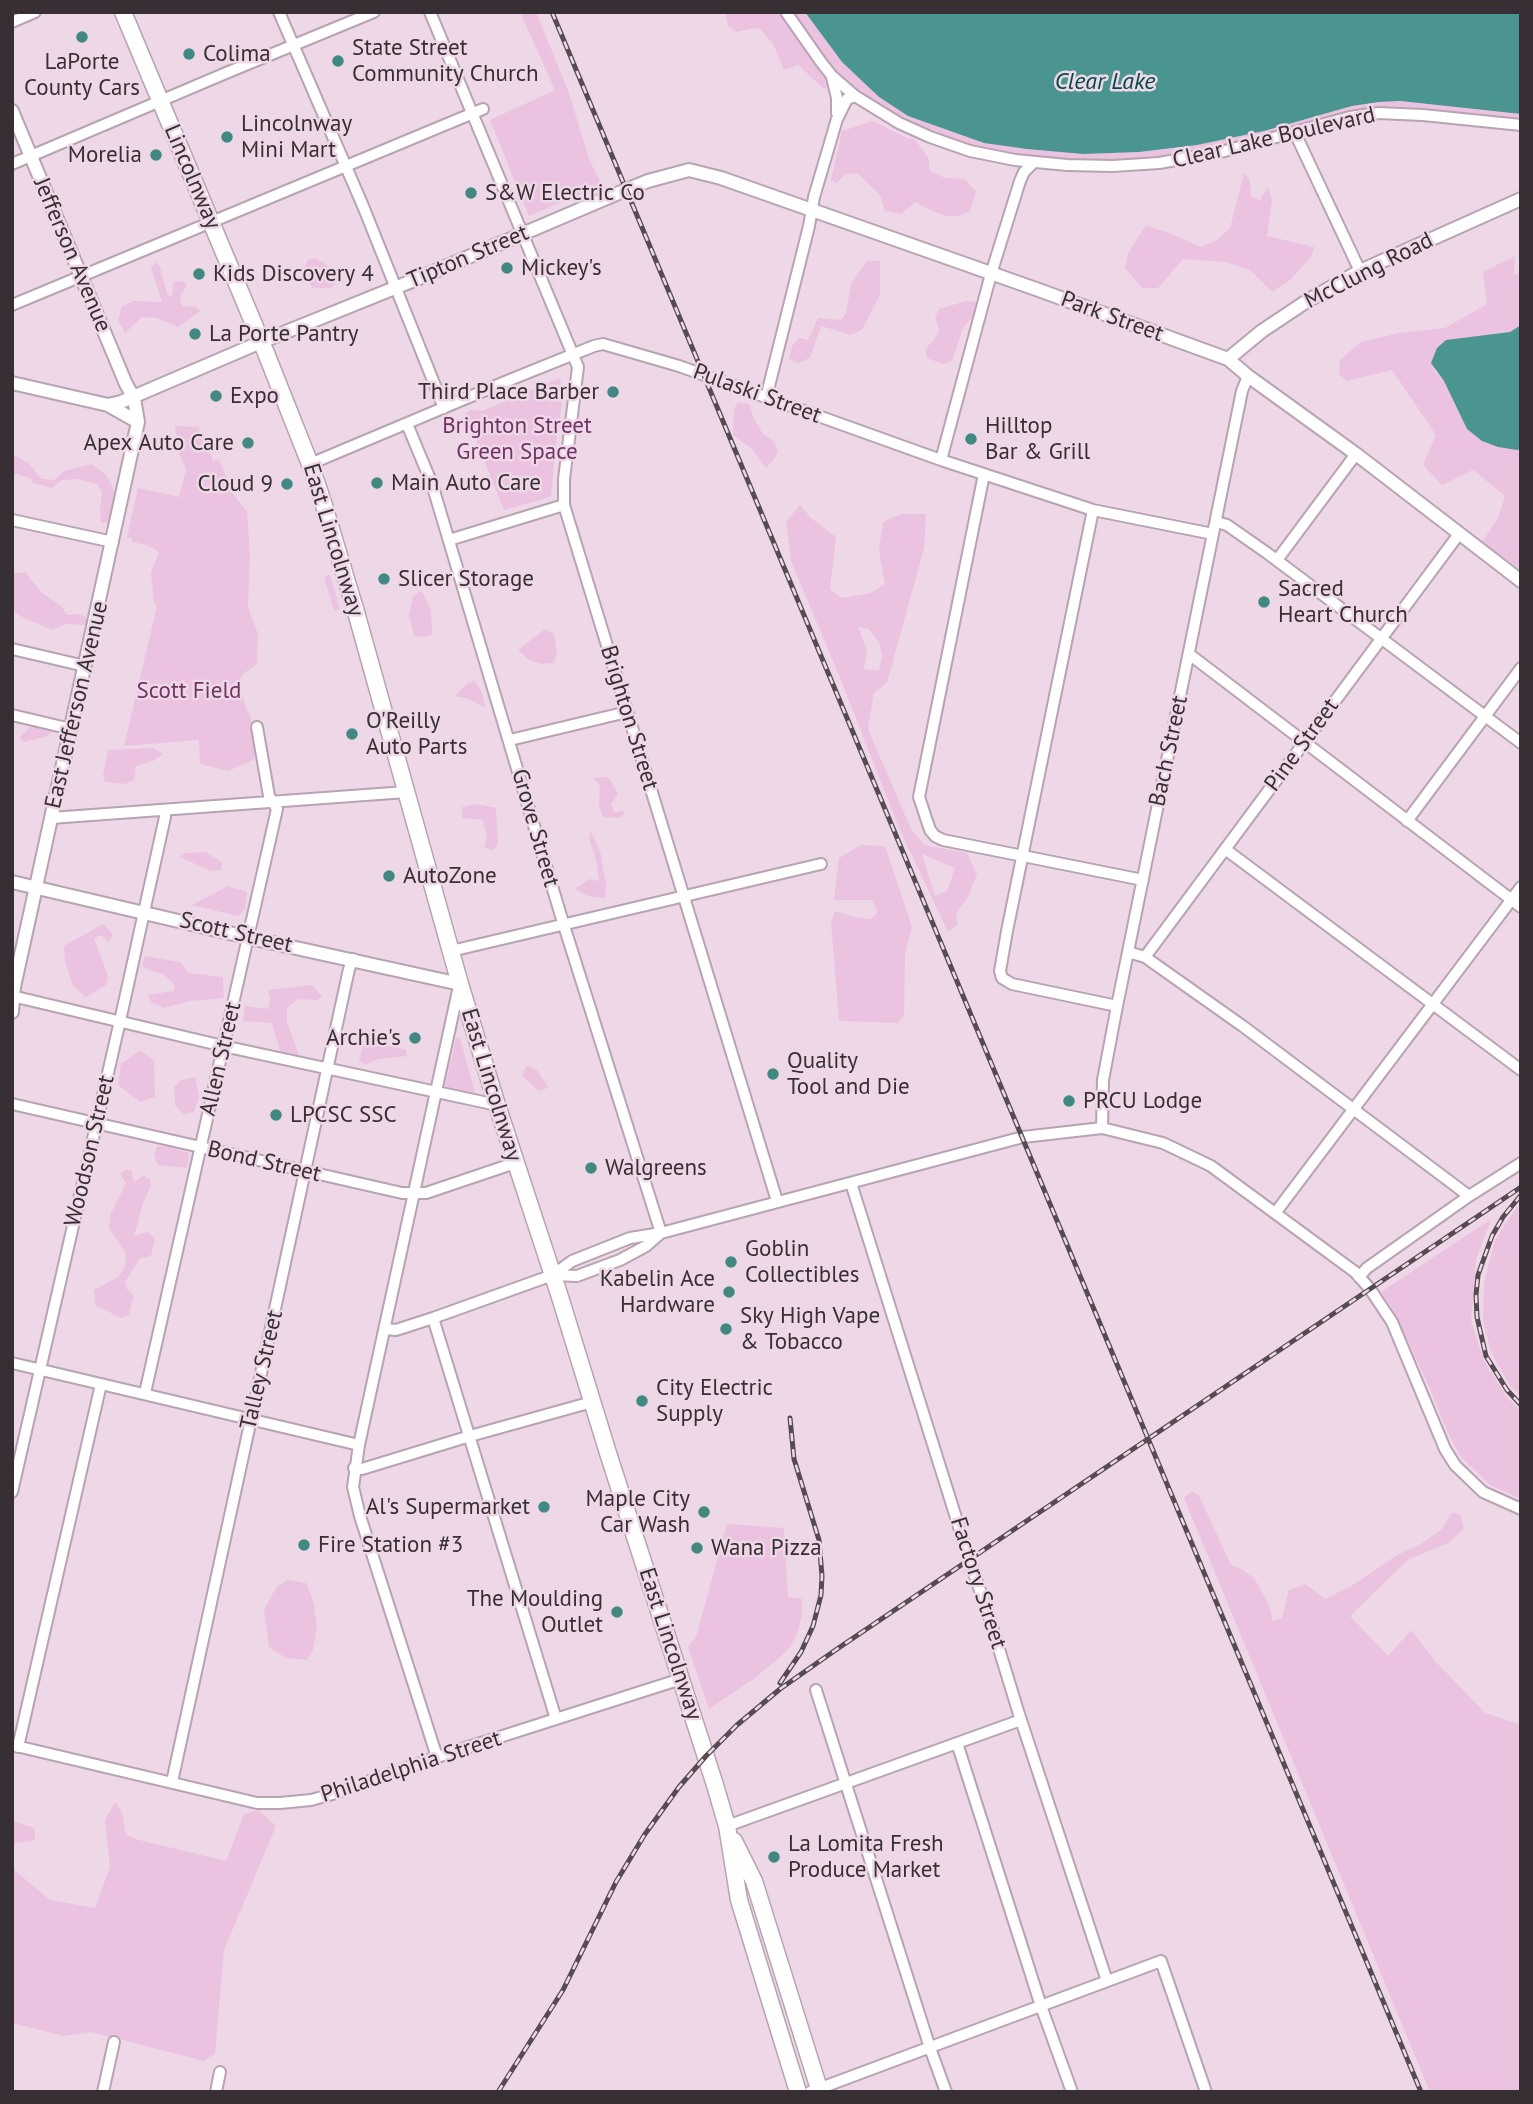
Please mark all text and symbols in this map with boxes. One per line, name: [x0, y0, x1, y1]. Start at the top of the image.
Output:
marker: LaPorte County Cars: [74, 29, 90, 45]
place label: State Street Community Church: [352, 34, 539, 88]
place label: Colima: [203, 40, 271, 68]
marker: Colima: [181, 46, 197, 62]
place label: LaPorte County Cars: [24, 48, 140, 102]
marker: State Street Community Church: [330, 53, 346, 69]
water label: Clear Lake: [1055, 68, 1155, 96]
street label: Clear Lake Boulevard: [1170, 101, 1378, 175]
place label: Lincolnway Mini Mart: [241, 110, 352, 164]
street label: Lincolnway: [158, 120, 226, 234]
marker: Lincolnway Mini Mart: [219, 129, 235, 145]
place label: Morelia: [68, 141, 142, 169]
marker: Morelia: [148, 147, 164, 163]
street label: Jefferson Avenue: [27, 174, 117, 336]
place label: S&W Electric Co: [485, 179, 645, 207]
marker: S&W Electric Co: [463, 185, 479, 201]
street label: Tipton Street: [403, 219, 533, 295]
street label: McClung Road: [1300, 227, 1438, 315]
place label: Mickey's: [521, 254, 602, 282]
place label: Kids Discovery 4: [213, 260, 374, 288]
marker: Mickey's: [499, 260, 515, 276]
marker: Kids Discovery 4: [191, 266, 207, 282]
street label: Park Street: [1057, 286, 1167, 348]
place label: La Porte Pantry: [209, 320, 359, 348]
marker: La Porte Pantry: [187, 326, 203, 342]
street label: Pulaski Street: [689, 358, 825, 430]
place label: Third Place Barber: [418, 378, 599, 406]
place label: Expo: [230, 382, 279, 410]
marker: Third Place Barber: [605, 384, 621, 400]
marker: Expo: [208, 388, 224, 404]
park label: Brighton Street Green Space: [442, 412, 592, 466]
place label: Hilltop Bar & Grill: [985, 412, 1090, 466]
place label: Apex Auto Care: [83, 429, 234, 457]
marker: Hilltop Bar & Grill: [963, 431, 979, 447]
marker: Apex Auto Care: [240, 435, 256, 451]
street label: East Lincolnway: [297, 460, 369, 620]
place label: Main Auto Care: [391, 469, 541, 497]
place label: Cloud 9: [197, 470, 273, 498]
marker: Main Auto Care: [369, 475, 385, 491]
marker: Cloud 9: [279, 476, 295, 492]
place label: Slicer Storage: [398, 565, 534, 593]
marker: Slicer Storage: [376, 571, 392, 587]
place label: Sacred Heart Church: [1278, 575, 1408, 629]
marker: Sacred Heart Church: [1256, 594, 1272, 610]
street label: East Jefferson Avenue: [40, 599, 114, 811]
street label: Brighton Street: [594, 642, 664, 794]
park label: Scott Field: [137, 677, 241, 705]
street label: Bach Street: [1144, 693, 1194, 809]
street label: Pine Street: [1259, 693, 1345, 797]
place label: O'Reilly Auto Parts: [366, 707, 467, 761]
marker: O'Reilly Auto Parts: [344, 726, 360, 742]
street label: Grove Street: [505, 766, 565, 890]
place label: AutoZone: [403, 862, 497, 890]
marker: AutoZone: [381, 868, 397, 884]
street label: Scott Street: [177, 907, 295, 959]
street label: Allen Street: [195, 999, 247, 1119]
street label: East Lincolnway: [455, 1005, 527, 1165]
place label: Archie's: [326, 1024, 401, 1052]
marker: Archie's: [407, 1030, 423, 1046]
place label: Quality Tool and Die: [787, 1047, 910, 1101]
marker: Quality Tool and Die: [765, 1066, 781, 1082]
street label: Woodson Street: [59, 1073, 121, 1229]
place label: PRCU Lodge: [1083, 1087, 1202, 1115]
marker: PRCU Lodge: [1061, 1093, 1077, 1109]
place label: LPCSC SSC: [290, 1101, 397, 1129]
marker: LPCSC SSC: [268, 1107, 284, 1123]
street label: Bond Street: [205, 1136, 323, 1188]
place label: Walgreens: [605, 1154, 707, 1182]
marker: Walgreens: [583, 1160, 599, 1176]
place label: Goblin Collectibles: [745, 1235, 859, 1289]
marker: Goblin Collectibles: [723, 1254, 739, 1270]
place label: Kabelin Ace Hardware: [600, 1265, 715, 1319]
marker: Kabelin Ace Hardware: [721, 1284, 737, 1300]
place label: Sky High Vape & Tobacco: [740, 1302, 880, 1356]
street label: Talley Street: [235, 1307, 289, 1433]
marker: Sky High Vape & Tobacco: [718, 1321, 734, 1337]
place label: City Electric Supply: [656, 1374, 773, 1428]
marker: City Electric Supply: [634, 1393, 650, 1409]
place label: Maple City Car Wash: [586, 1485, 690, 1539]
place label: Al's Supermarket: [366, 1493, 530, 1521]
marker: Al's Supermarket: [536, 1499, 552, 1515]
marker: Maple City Car Wash: [696, 1504, 712, 1520]
street label: Factory Street: [944, 1514, 1012, 1652]
place label: Fire Station #3: [318, 1531, 463, 1559]
place label: Wana Pizza: [711, 1534, 822, 1562]
marker: Fire Station #3: [296, 1537, 312, 1553]
marker: Wana Pizza: [689, 1540, 705, 1556]
street label: East Lincolnway: [632, 1564, 708, 1724]
place label: The Moulding Outlet: [467, 1585, 603, 1639]
marker: The Moulding Outlet: [609, 1604, 625, 1620]
street label: Philadelphia Street: [317, 1725, 505, 1809]
place label: La Lomita Fresh Produce Market: [788, 1830, 944, 1884]
marker: La Lomita Fresh Produce Market: [766, 1849, 782, 1865]

